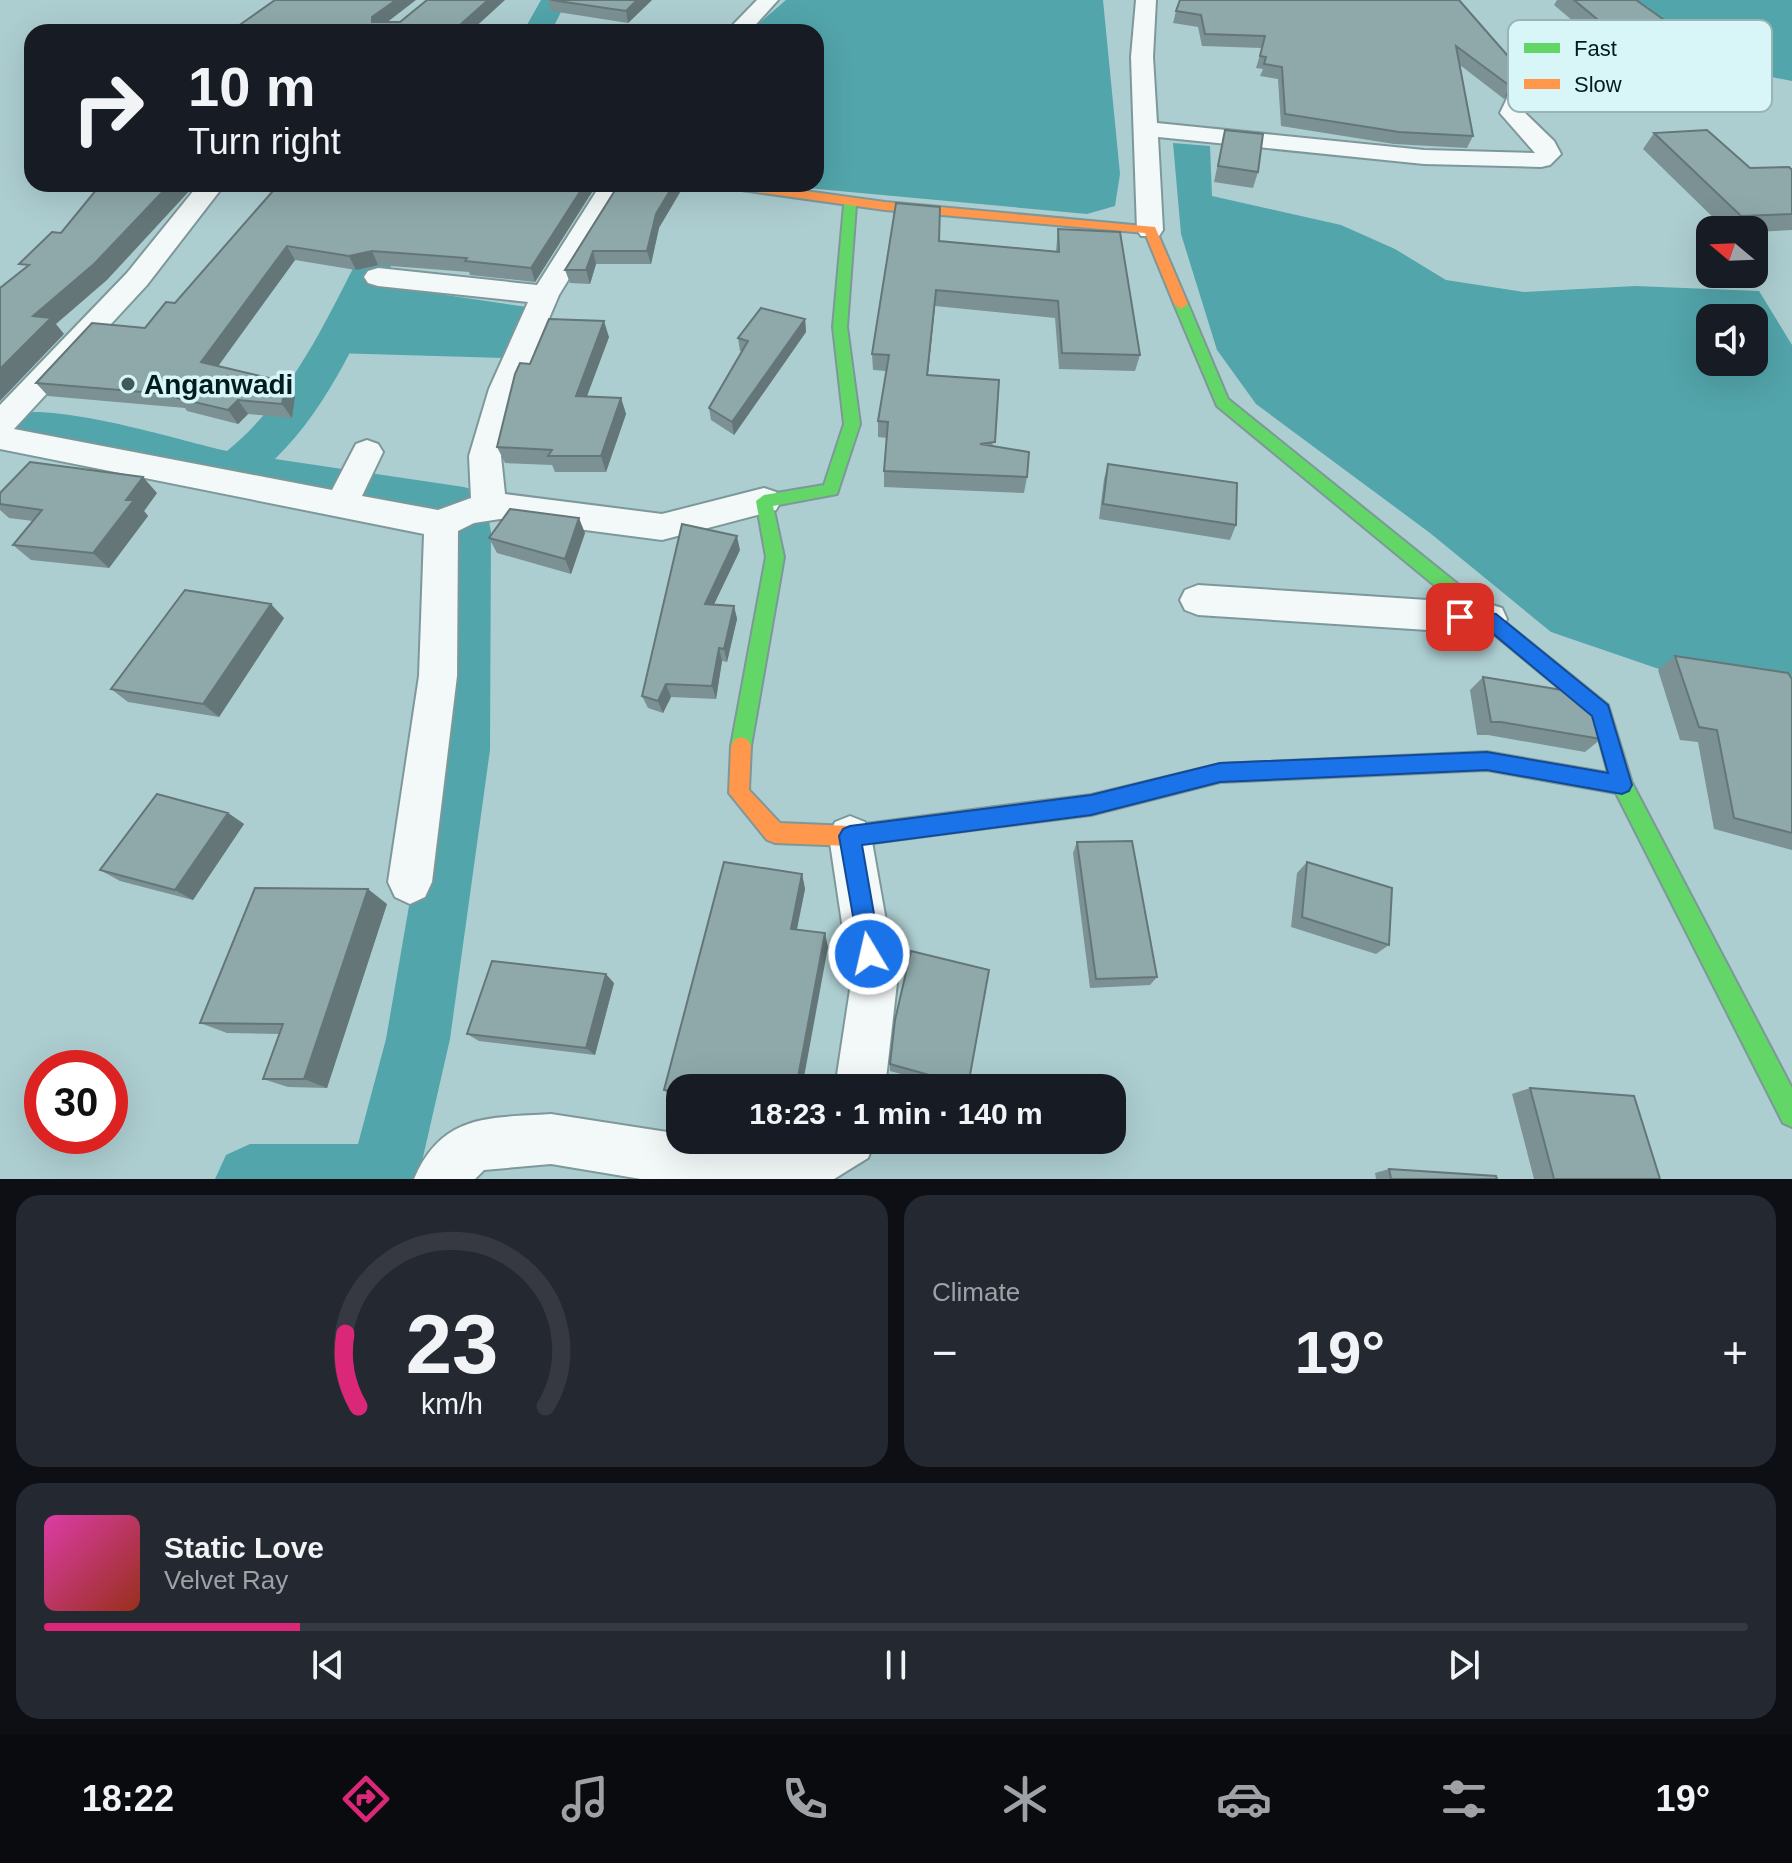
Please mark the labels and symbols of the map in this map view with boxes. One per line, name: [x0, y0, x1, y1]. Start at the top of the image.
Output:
legend: [1508, 20, 1772, 112]
text: Fast: [1574, 36, 1617, 61]
text: Slow: [1574, 72, 1622, 97]
north arrow: [1696, 216, 1768, 288]
place label: Anganwadi: [144, 369, 293, 400]
marker: Anganwadi: [119, 375, 137, 393]
pin: [1426, 583, 1494, 651]
position arrow: [827, 912, 911, 996]
speed limit sign: 30: [24, 1050, 128, 1154]

